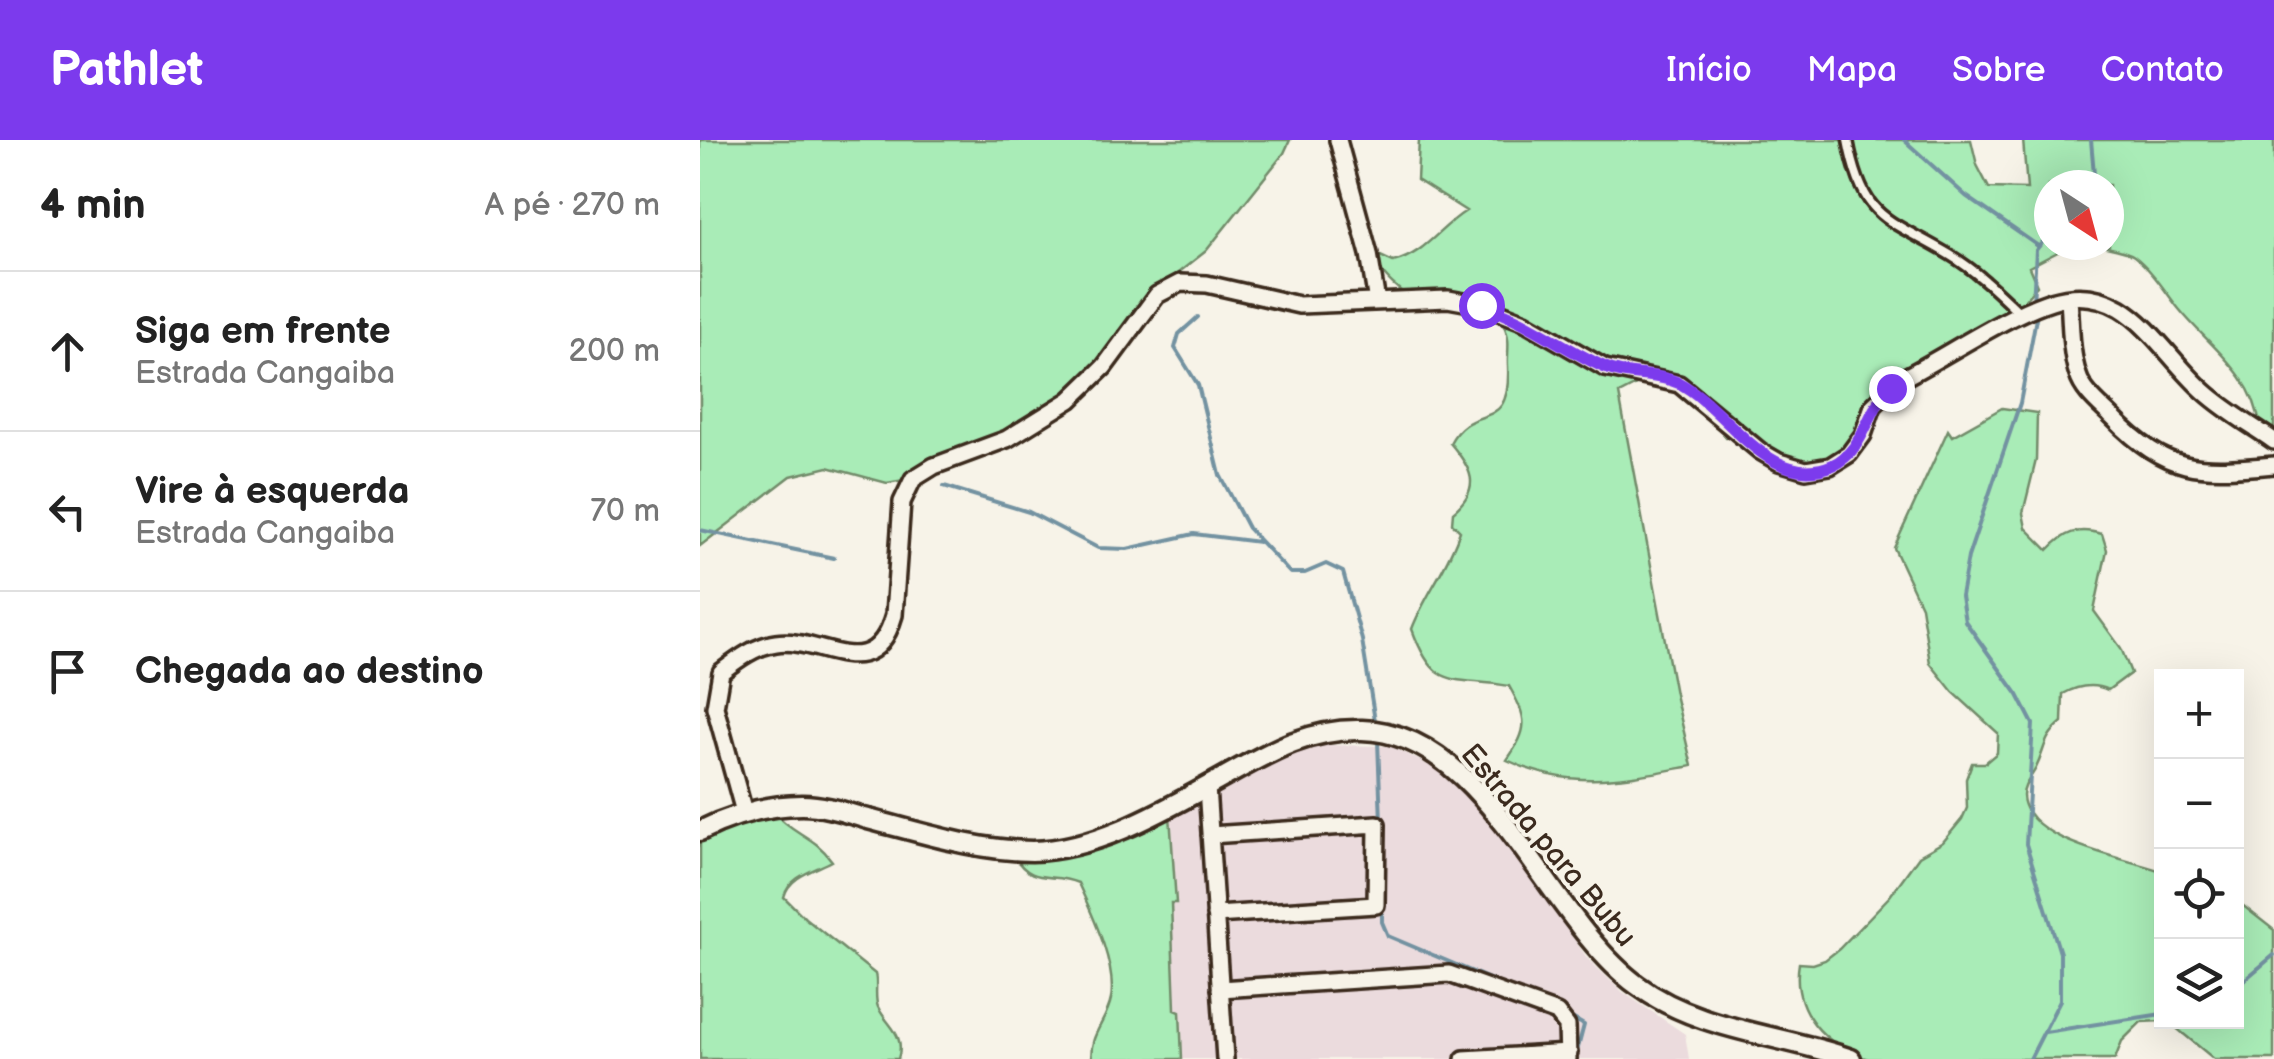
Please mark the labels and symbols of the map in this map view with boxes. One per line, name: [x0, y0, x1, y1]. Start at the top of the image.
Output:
north arrow: [2034, 170, 2124, 260]
route start: [1459, 283, 1505, 329]
route end: [1869, 366, 1915, 412]
street label: Estrada para Bubu: [1453, 737, 1644, 954]

